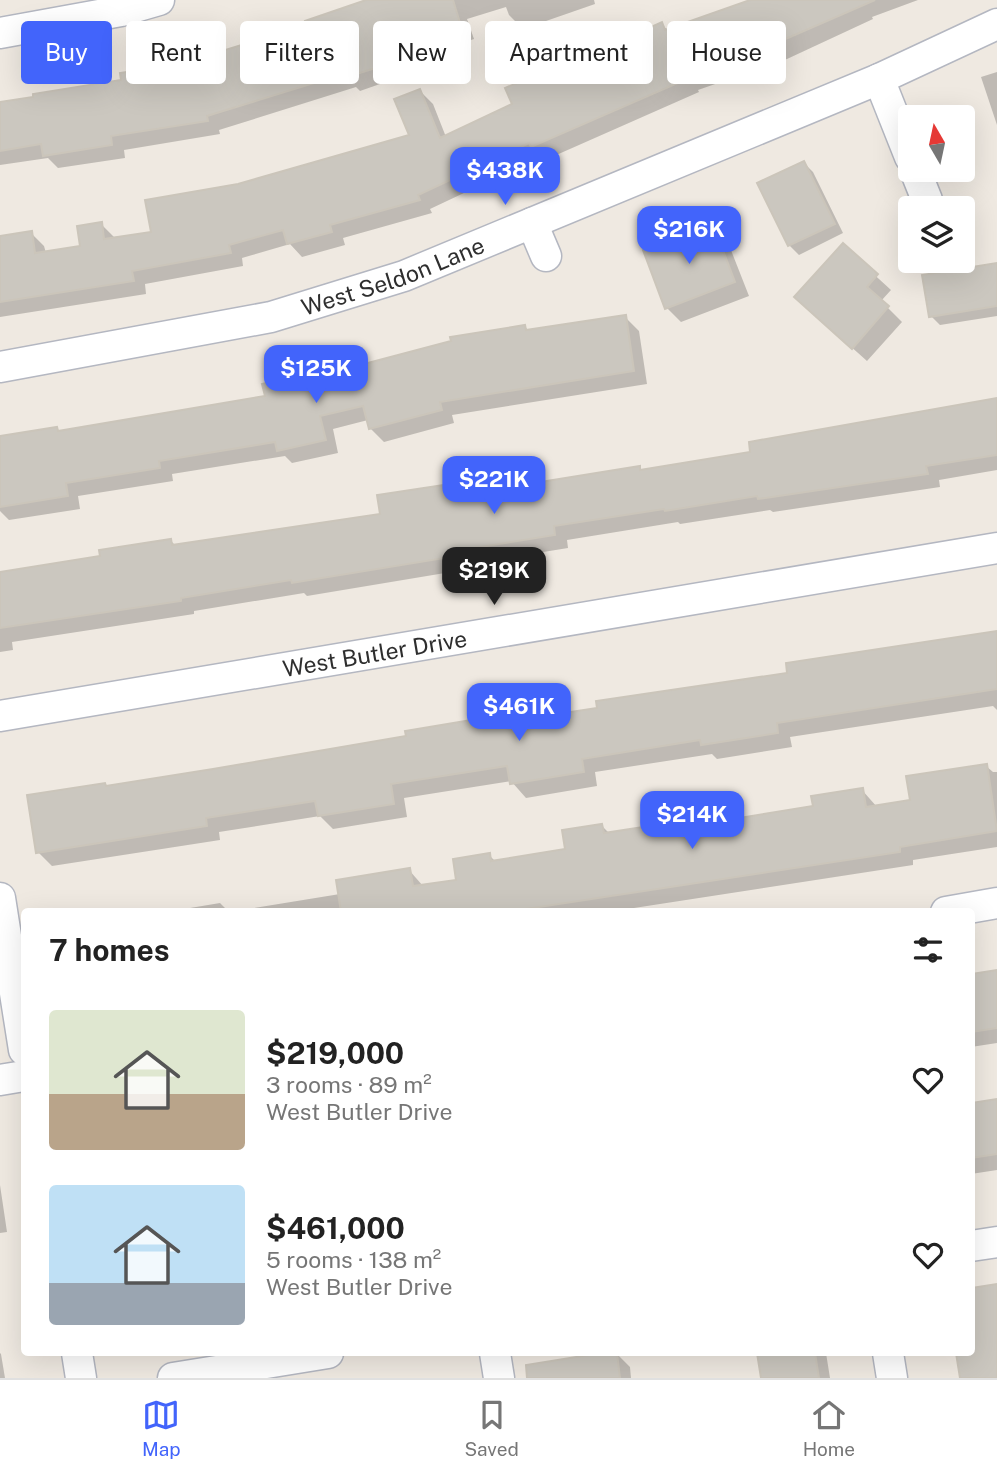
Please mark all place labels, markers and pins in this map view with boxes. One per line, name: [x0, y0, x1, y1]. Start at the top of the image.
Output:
pin: $438K: [456, 148, 554, 207]
pin: $216K: [640, 206, 738, 266]
pin: $125K: [267, 346, 365, 405]
pin: $221K: [445, 456, 543, 516]
pin: $219K: [445, 548, 543, 607]
pin: $461K: [470, 684, 568, 743]
pin: $214K: [643, 792, 741, 851]

